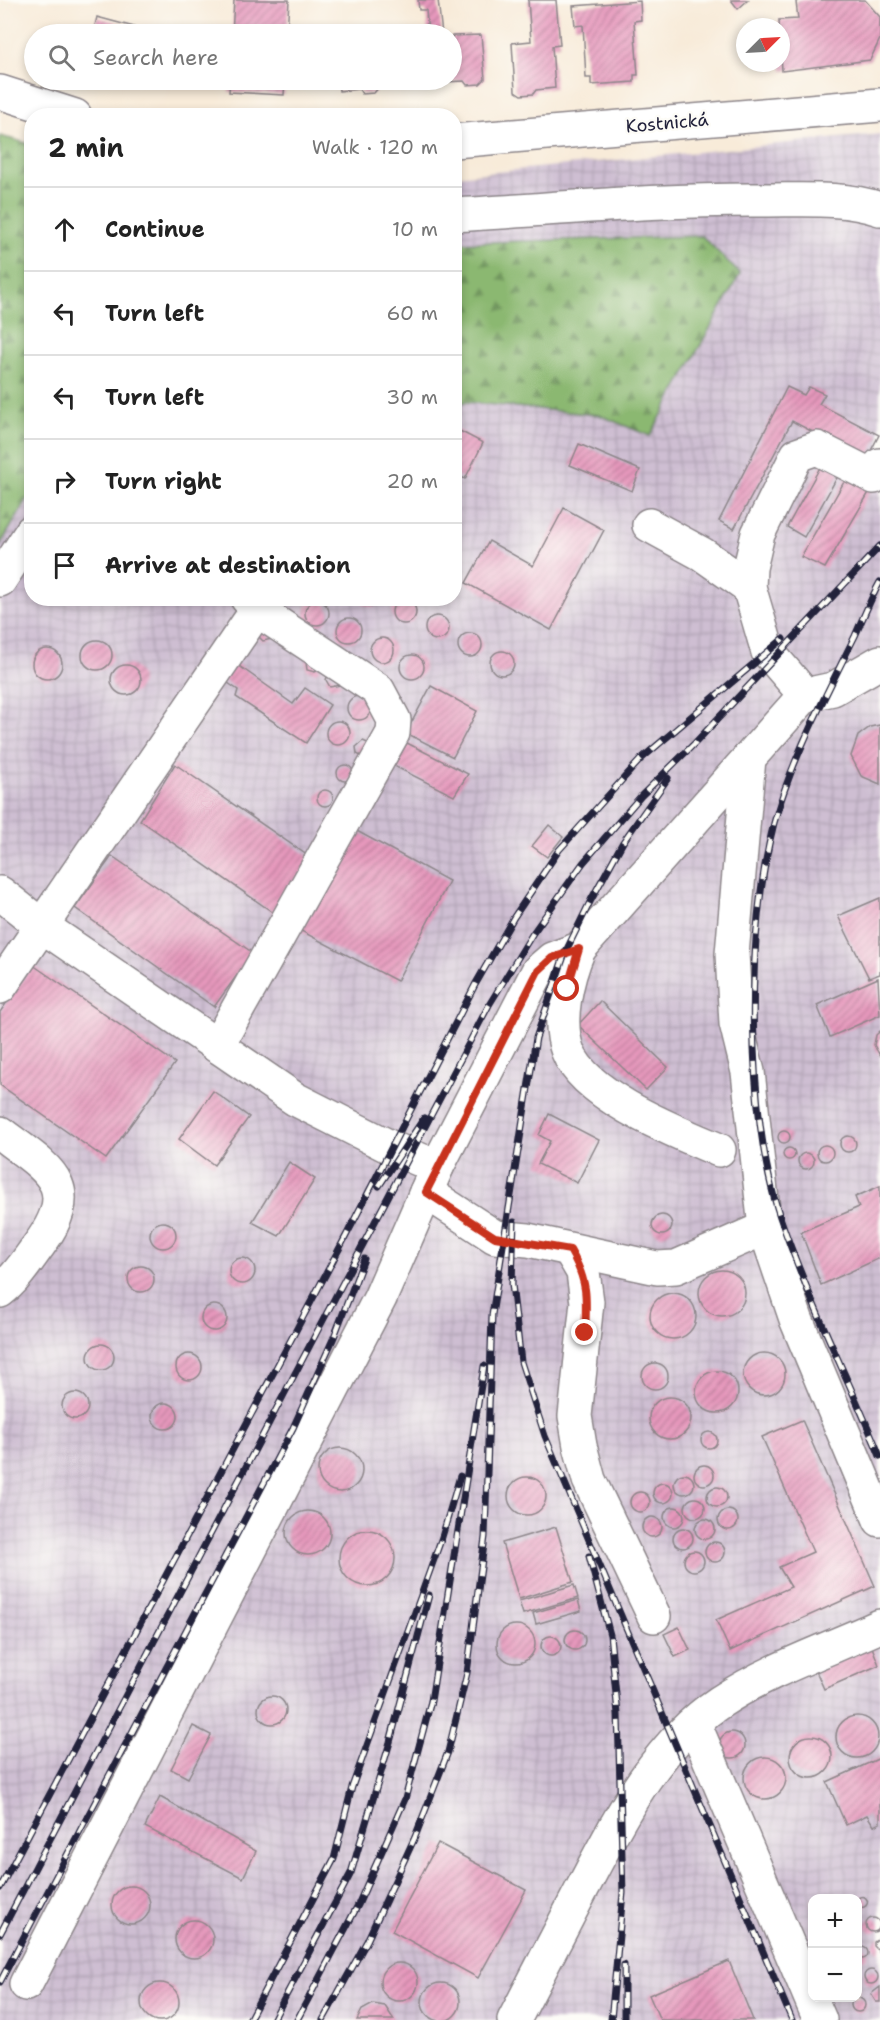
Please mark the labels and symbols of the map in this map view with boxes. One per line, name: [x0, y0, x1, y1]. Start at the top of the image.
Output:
north arrow: [736, 18, 790, 72]
street label: Kostnická: [625, 107, 709, 139]
route start: [553, 975, 579, 1001]
route end: [571, 1319, 597, 1345]

